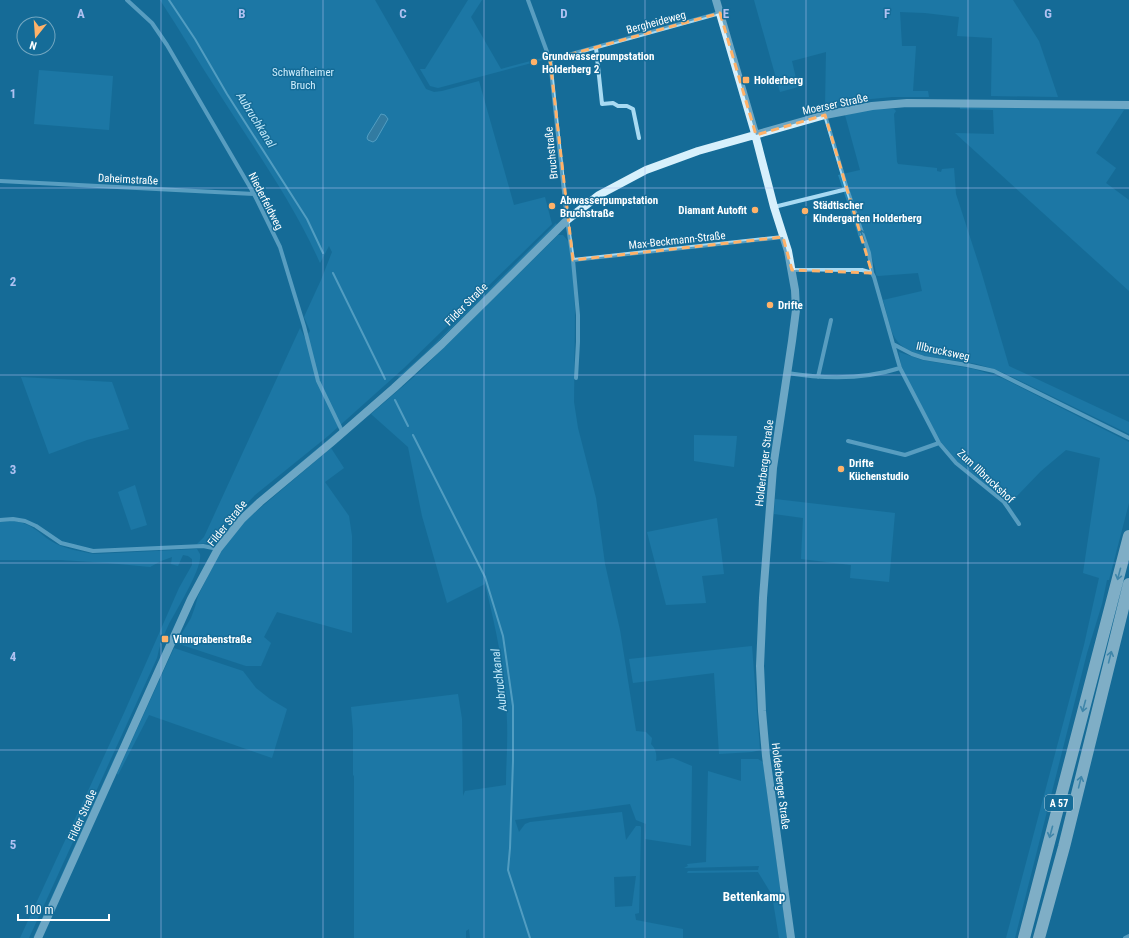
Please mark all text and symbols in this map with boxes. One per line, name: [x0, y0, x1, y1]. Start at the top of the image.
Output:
text: A: [77, 6, 85, 21]
text: B: [238, 6, 246, 21]
text: C: [399, 6, 407, 21]
text: D: [560, 6, 568, 21]
text: E: [723, 6, 730, 21]
text: F: [884, 6, 890, 21]
text: G: [1044, 6, 1052, 21]
street label: Bergheideweg: [625, 8, 687, 37]
north arrow: [16, 16, 56, 56]
text: N: [28, 38, 38, 52]
place label: Grundwasserpumpstation Holderberg 2: [542, 50, 654, 76]
marker: Grundwasserpumpstation Holderberg 2: [529, 57, 539, 67]
park label: Schwafheimer Bruch: [272, 66, 335, 92]
place label: Holderberg: [754, 74, 803, 87]
marker: Holderberg: [741, 75, 751, 85]
text: 1: [10, 86, 16, 101]
water label: Aubruchkanal: [233, 89, 279, 151]
street label: Moerser Straße: [801, 91, 869, 118]
street label: Bruchstraße: [542, 126, 561, 180]
street label: Niederfeldweg: [246, 170, 286, 232]
street label: Daheimstraße: [97, 171, 158, 188]
place label: Abwasserpumpstation Bruchstraße: [560, 194, 658, 220]
place label: Städtischer Kindergarten Holderberg: [813, 199, 922, 225]
marker: Abwasserpumpstation Bruchstraße: [547, 201, 557, 211]
place label: Diamant Autofit: [678, 204, 748, 217]
marker: Diamant Autofit: [750, 205, 760, 215]
marker: Städtischer Kindergarten Holderberg: [800, 206, 810, 216]
street label: Max-Beckmann-Straße: [628, 229, 726, 252]
one-way arrow: [858, 229, 866, 241]
text: 2: [10, 274, 17, 289]
street label: Filder Straße: [442, 280, 490, 328]
place label: Drifte: [778, 299, 803, 312]
marker: Drifte: [765, 300, 775, 310]
street label: Illbrucksweg: [915, 339, 971, 364]
street label: Holderberger Straße: [753, 419, 776, 507]
street label: Zum Illbruckshof: [955, 447, 1017, 506]
place label: Drifte Küchenstudio: [849, 457, 910, 483]
text: 3: [10, 462, 16, 477]
marker: Drifte Küchenstudio: [836, 464, 846, 474]
street label: Filder Straße: [205, 498, 250, 549]
one-way arrow: [1115, 567, 1122, 580]
place label: Vinngrabenstraße: [173, 633, 252, 646]
marker: Vinngrabenstraße: [160, 634, 170, 644]
water label: Aubruchkanal: [488, 648, 510, 713]
text: 4: [10, 649, 17, 664]
one-way arrow: [1107, 651, 1114, 664]
one-way arrow: [1080, 699, 1088, 712]
street label: Holderberger Straße: [769, 742, 792, 830]
one-way arrow: [1076, 776, 1084, 789]
street label: Filder Straße: [65, 787, 100, 843]
road number: A 57: [1045, 795, 1073, 811]
one-way arrow: [1047, 825, 1055, 838]
text: 5: [10, 837, 17, 852]
district label: Bettenkamp: [723, 889, 785, 904]
scale bar: [18, 896, 109, 922]
text: 100 m: [24, 903, 54, 917]

